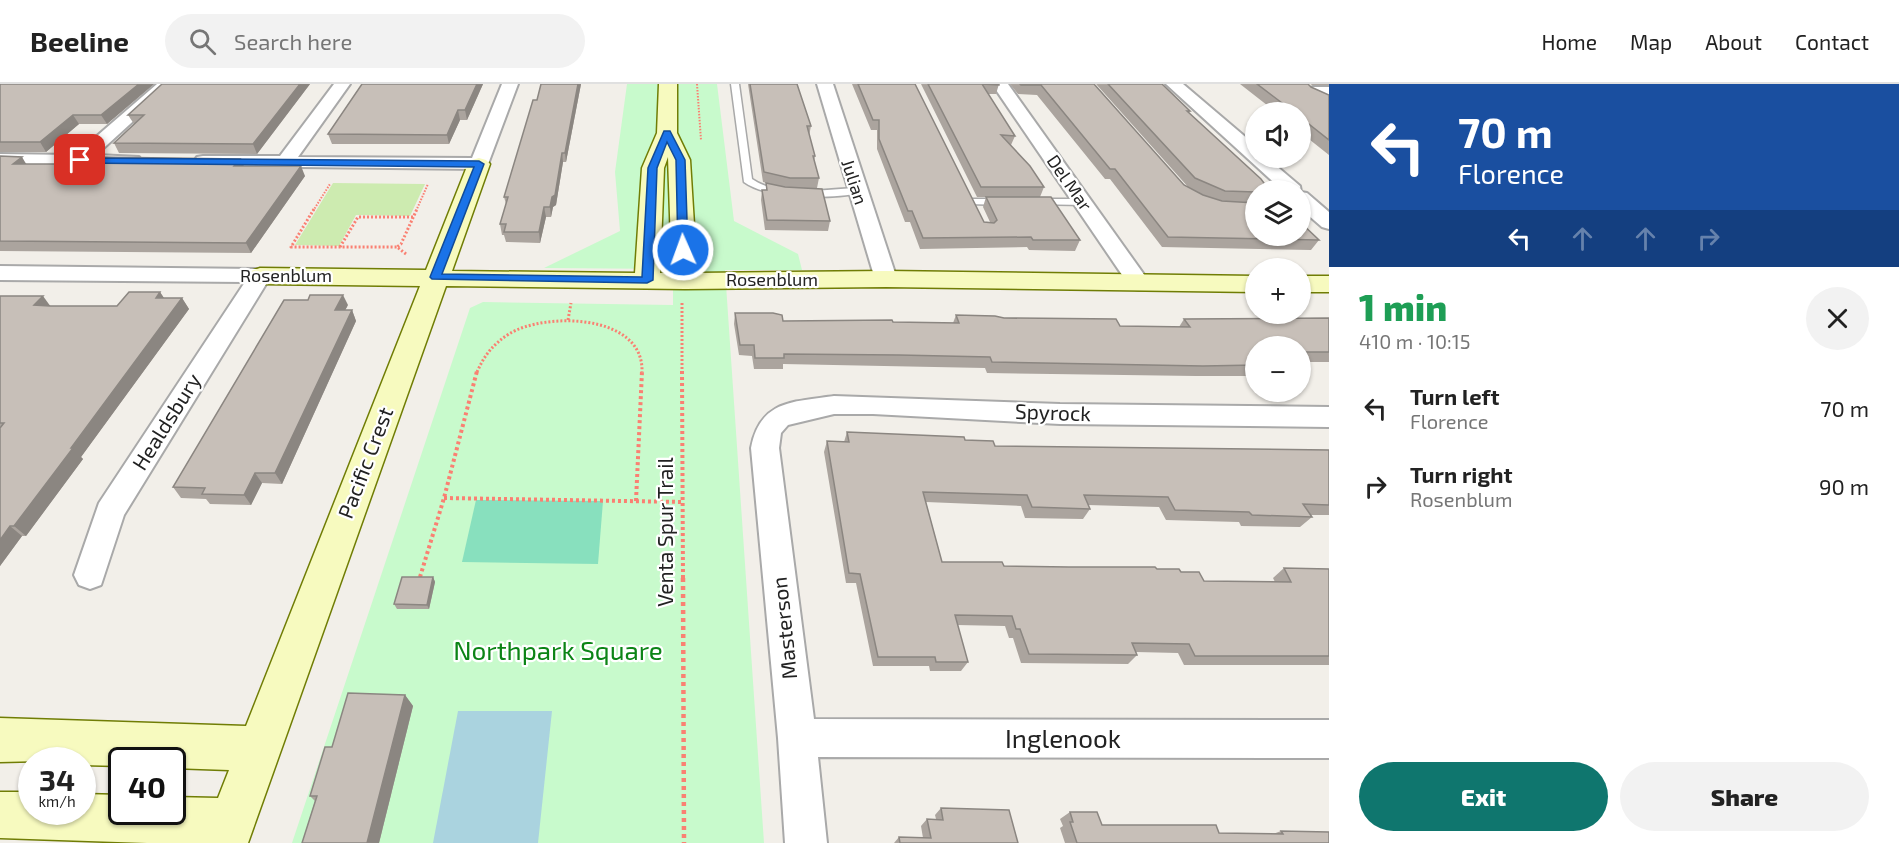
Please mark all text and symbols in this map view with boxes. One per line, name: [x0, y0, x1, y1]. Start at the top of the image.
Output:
search box: [165, 14, 585, 68]
text: Beeline: [30, 24, 129, 58]
icon: search: [186, 25, 219, 58]
text: Search here: [234, 28, 352, 54]
text: Home: [1541, 29, 1597, 54]
text: Map: [1630, 29, 1672, 54]
text: About: [1705, 29, 1762, 54]
text: Contact: [1795, 29, 1869, 54]
map controls: [1245, 102, 1311, 402]
button: sound: [1245, 102, 1311, 168]
text: 70 m: [1458, 106, 1553, 156]
icon: left: [1359, 108, 1437, 186]
pin: [54, 134, 105, 185]
icon: arrive: [63, 143, 96, 176]
street label: Del Mar: [1043, 150, 1097, 215]
street label: Julian: [837, 156, 873, 207]
text: Florence: [1458, 157, 1564, 189]
button: layers: [1245, 180, 1311, 246]
position arrow: [651, 218, 715, 282]
icon: left: [1503, 222, 1536, 255]
icon: ahead: [1566, 222, 1599, 255]
icon: ahead: [1629, 222, 1662, 255]
icon: right: [1692, 222, 1725, 255]
button: +: [1245, 258, 1311, 324]
street label: Rosenblum: [240, 264, 332, 286]
street label: Rosenblum: [726, 268, 818, 290]
text: 1 min: [1359, 285, 1447, 328]
button: close: [1806, 287, 1869, 350]
text: 410 m · 10:15: [1359, 329, 1470, 353]
button: −: [1245, 336, 1311, 402]
street label: Healdsbury: [126, 368, 205, 474]
text: Turn left: [1410, 383, 1499, 409]
icon: left: [1359, 392, 1392, 425]
text: 70 m: [1820, 395, 1869, 421]
street label: Spyrock: [1015, 398, 1092, 425]
street label: Pacific Crest: [332, 403, 397, 522]
text: Florence: [1410, 409, 1489, 433]
street label: Venta Spur Trail: [652, 457, 677, 607]
text: Turn right: [1410, 461, 1512, 487]
icon: right: [1359, 470, 1392, 503]
text: 90 m: [1819, 473, 1869, 499]
text: Rosenblum: [1410, 487, 1512, 511]
street label: Masterson: [766, 576, 801, 681]
park label: Northpark Square: [453, 634, 663, 665]
street label: Inglenook: [1005, 722, 1121, 753]
speed limit sign: 40: [108, 747, 186, 825]
text: 34: [39, 761, 75, 797]
button: Exit: [1359, 762, 1608, 831]
button: Share: [1620, 762, 1869, 831]
text: km/h: [38, 792, 76, 810]

